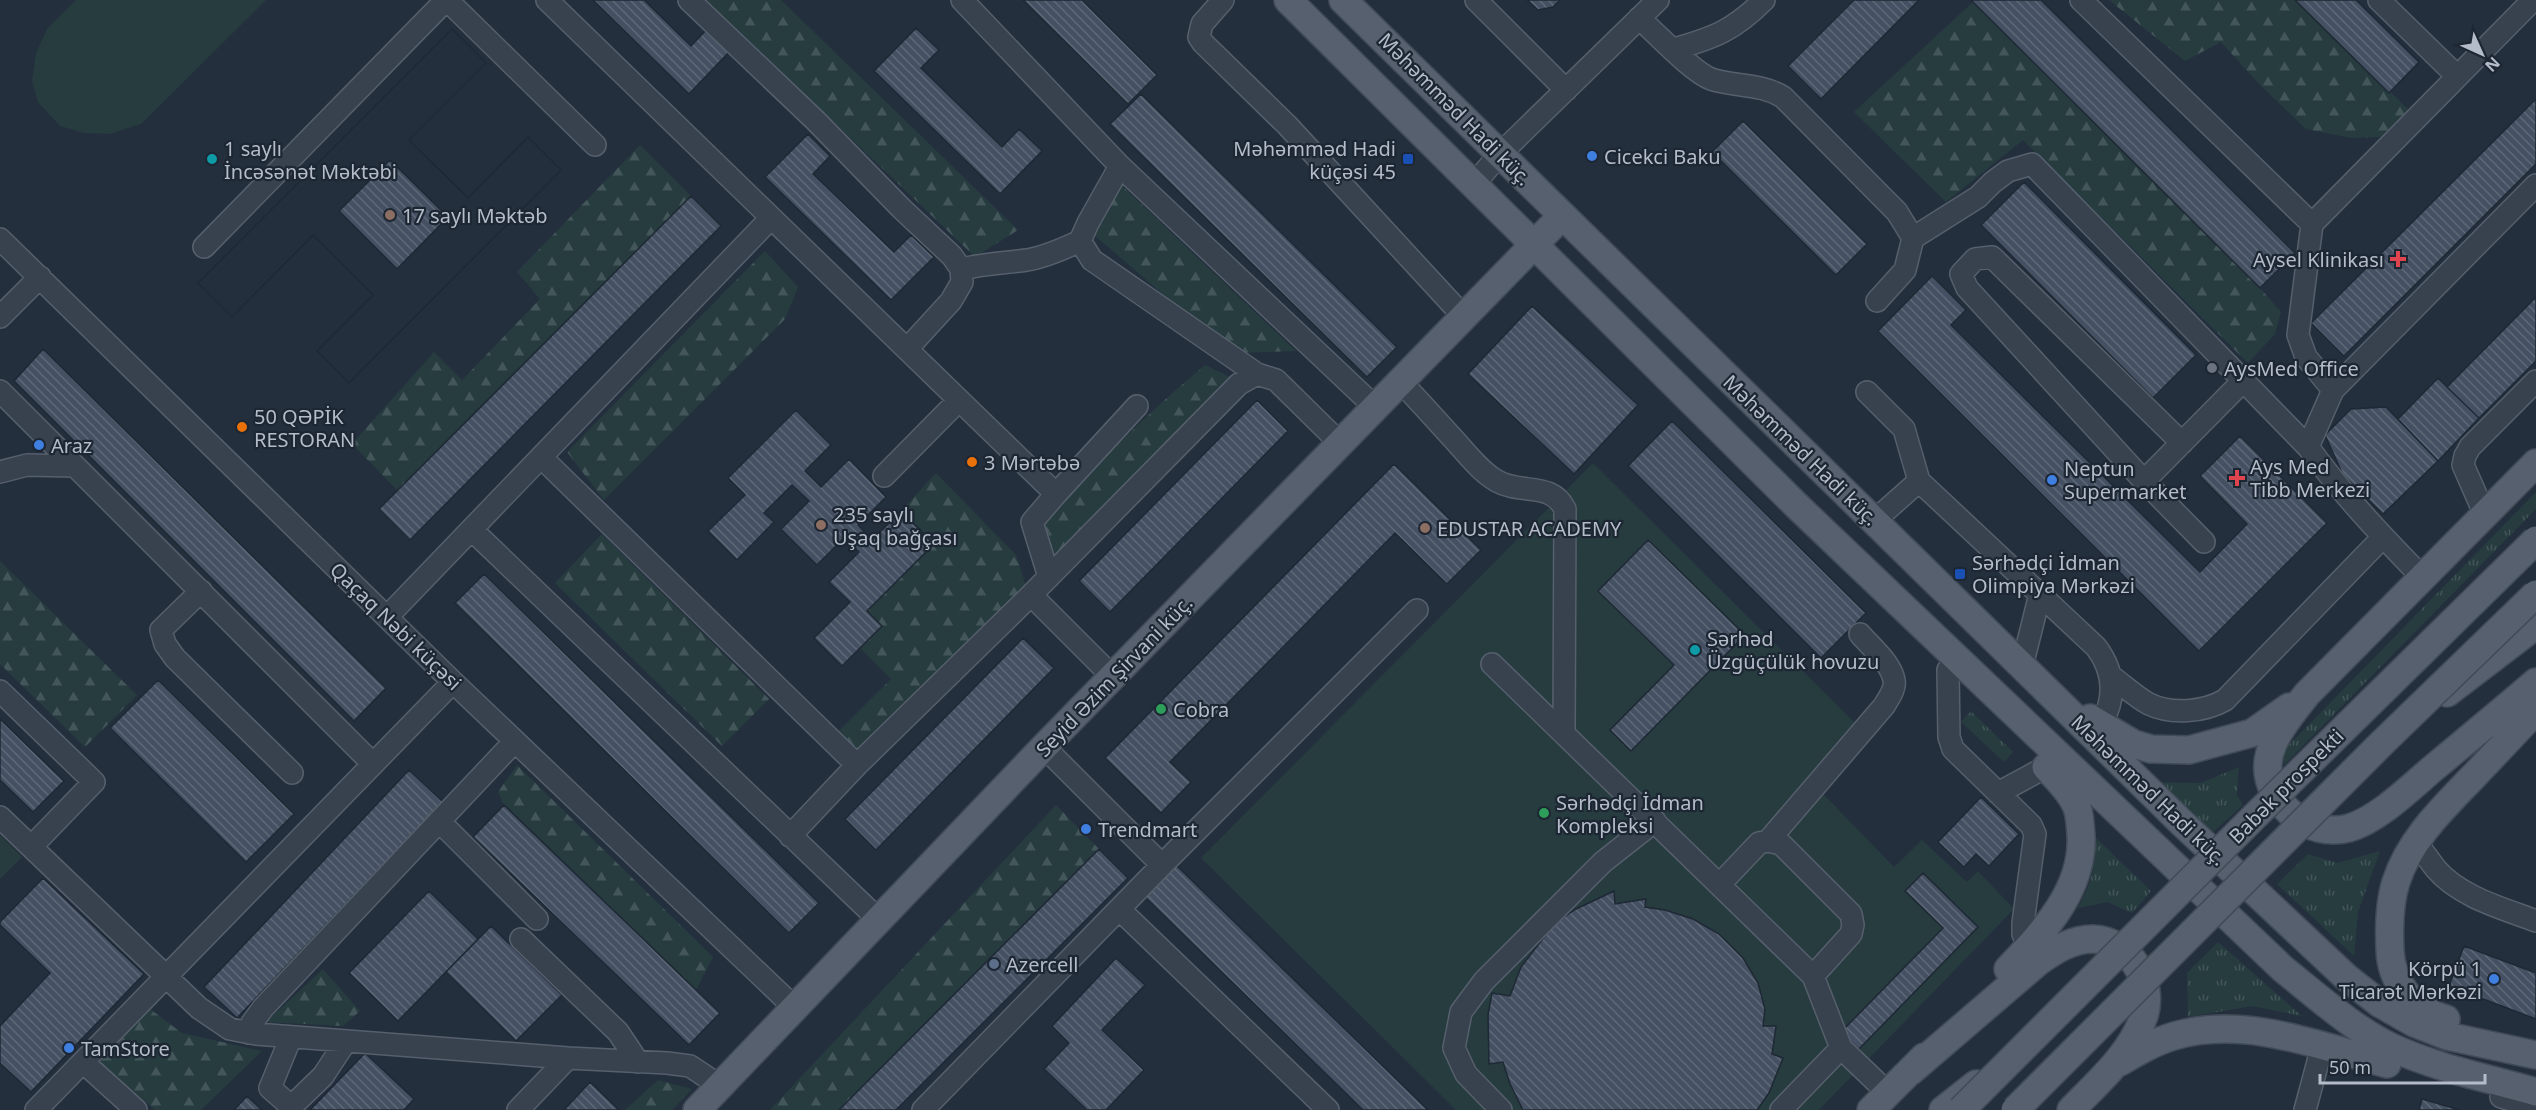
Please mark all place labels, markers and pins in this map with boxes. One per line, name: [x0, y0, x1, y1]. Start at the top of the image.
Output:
place label: 1 saylı İncəsənət Məktəbi: [224, 135, 397, 185]
place label: Məhəmməd Hadi küçəsi 45: [1233, 135, 1396, 185]
place label: Cicekci Baku: [1604, 143, 1721, 170]
marker: Cicekci Baku: [1585, 149, 1599, 163]
marker: 1 saylı İncəsənət Məktəbi: [205, 152, 219, 166]
marker: Məhəmməd Hadi küçəsi 45: [1401, 152, 1415, 166]
place label: 17 saylı Məktəb: [402, 202, 548, 229]
marker: 17 saylı Məktəb: [383, 208, 397, 222]
place label: Aysel Klinikası: [2253, 246, 2384, 273]
marker: Aysel Klinikası: [2389, 250, 2407, 268]
place label: AysMed Office: [2224, 355, 2359, 382]
marker: AysMed Office: [2205, 361, 2219, 375]
place label: 50 QƏPİK RESTORAN: [254, 403, 355, 453]
marker: 50 QƏPİK RESTORAN: [235, 420, 249, 434]
place label: Araz: [51, 432, 92, 459]
marker: Araz: [32, 438, 46, 452]
place label: 3 Mərtəbə: [984, 449, 1080, 476]
place label: Ays Med Tibb Merkezi: [2250, 453, 2370, 503]
marker: 3 Mərtəbə: [965, 455, 979, 469]
place label: Neptun Supermarket: [2064, 455, 2187, 505]
marker: Ays Med Tibb Merkezi: [2228, 469, 2246, 487]
marker: Neptun Supermarket: [2045, 473, 2059, 487]
place label: 235 saylı Uşaq bağçası: [833, 501, 957, 551]
place label: EDUSTAR ACADEMY: [1437, 515, 1622, 542]
marker: 235 saylı Uşaq bağçası: [814, 518, 828, 532]
marker: EDUSTAR ACADEMY: [1418, 521, 1432, 535]
place label: Sərhədçi İdman Olimpiya Mərkəzi: [1972, 549, 2135, 599]
marker: Sərhədçi İdman Olimpiya Mərkəzi: [1953, 567, 1967, 581]
place label: Sərhəd Üzgüçülük hovuzu: [1707, 625, 1879, 675]
marker: Sərhəd Üzgüçülük hovuzu: [1688, 643, 1702, 657]
place label: Cobra: [1173, 696, 1229, 723]
marker: Cobra: [1154, 702, 1168, 716]
place label: Sərhədçi İdman Kompleksi: [1556, 789, 1704, 839]
marker: Sərhədçi İdman Kompleksi: [1537, 806, 1551, 820]
place label: Trendmart: [1098, 816, 1197, 843]
marker: Trendmart: [1079, 822, 1093, 836]
place label: Azercell: [1006, 951, 1079, 978]
place label: Körpü 1 Ticarət Mərkəzi: [2339, 955, 2482, 1005]
marker: Azercell: [987, 957, 1001, 971]
marker: Körpü 1 Ticarət Mərkəzi: [2487, 972, 2501, 986]
place label: TamStore: [81, 1035, 170, 1062]
marker: TamStore: [62, 1041, 76, 1055]

